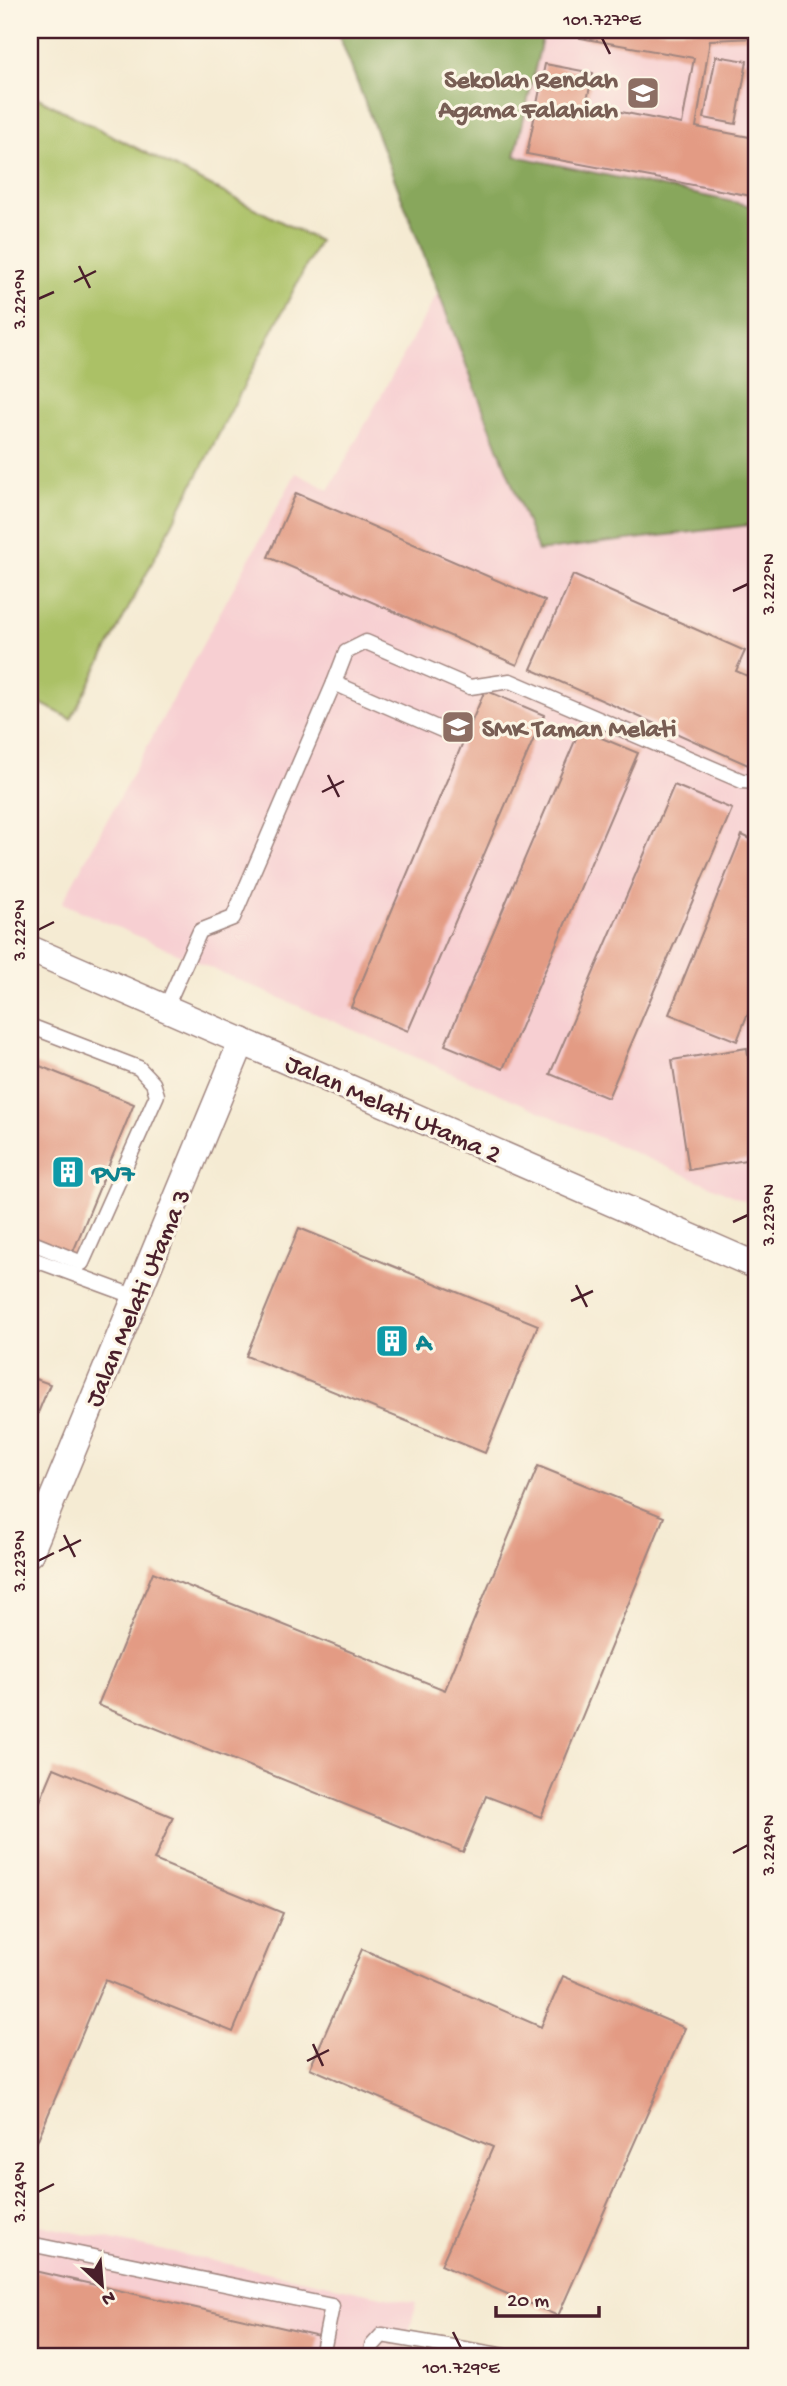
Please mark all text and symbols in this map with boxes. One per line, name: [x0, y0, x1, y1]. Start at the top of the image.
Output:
text: 101.727°E: [562, 11, 641, 32]
place label: Sekolah Rendah Agama Falahiah: [437, 67, 618, 128]
school or university icon: Sekolah Rendah Agama Falahiah: [624, 74, 662, 112]
text: 3.221°N: [11, 269, 32, 330]
text: 3.222°N: [760, 553, 781, 616]
school or university icon: SMK Taman Melati: [439, 708, 477, 746]
place label: SMK Taman Melati: [482, 716, 676, 747]
text: 3.222°N: [11, 899, 32, 962]
street label: Jalan Melati Utama 2: [280, 1050, 505, 1173]
building icon: PV7: [49, 1153, 87, 1191]
place label: PV7: [90, 1161, 136, 1192]
text: 3.223°N: [760, 1184, 781, 1247]
street label: Jalan Melati Utama 3: [80, 1185, 200, 1412]
building icon: A: [373, 1322, 411, 1360]
place label: A: [415, 1330, 433, 1361]
text: 3.223°N: [11, 1530, 32, 1593]
text: 3.224°N: [760, 1814, 781, 1877]
text: 3.224°N: [11, 2161, 32, 2224]
north arrow: [66, 2250, 136, 2320]
scale bar: [496, 2274, 600, 2318]
text: N: [97, 2284, 119, 2310]
text: 20 m: [507, 2290, 549, 2315]
text: 101.729°E: [422, 2359, 500, 2380]

